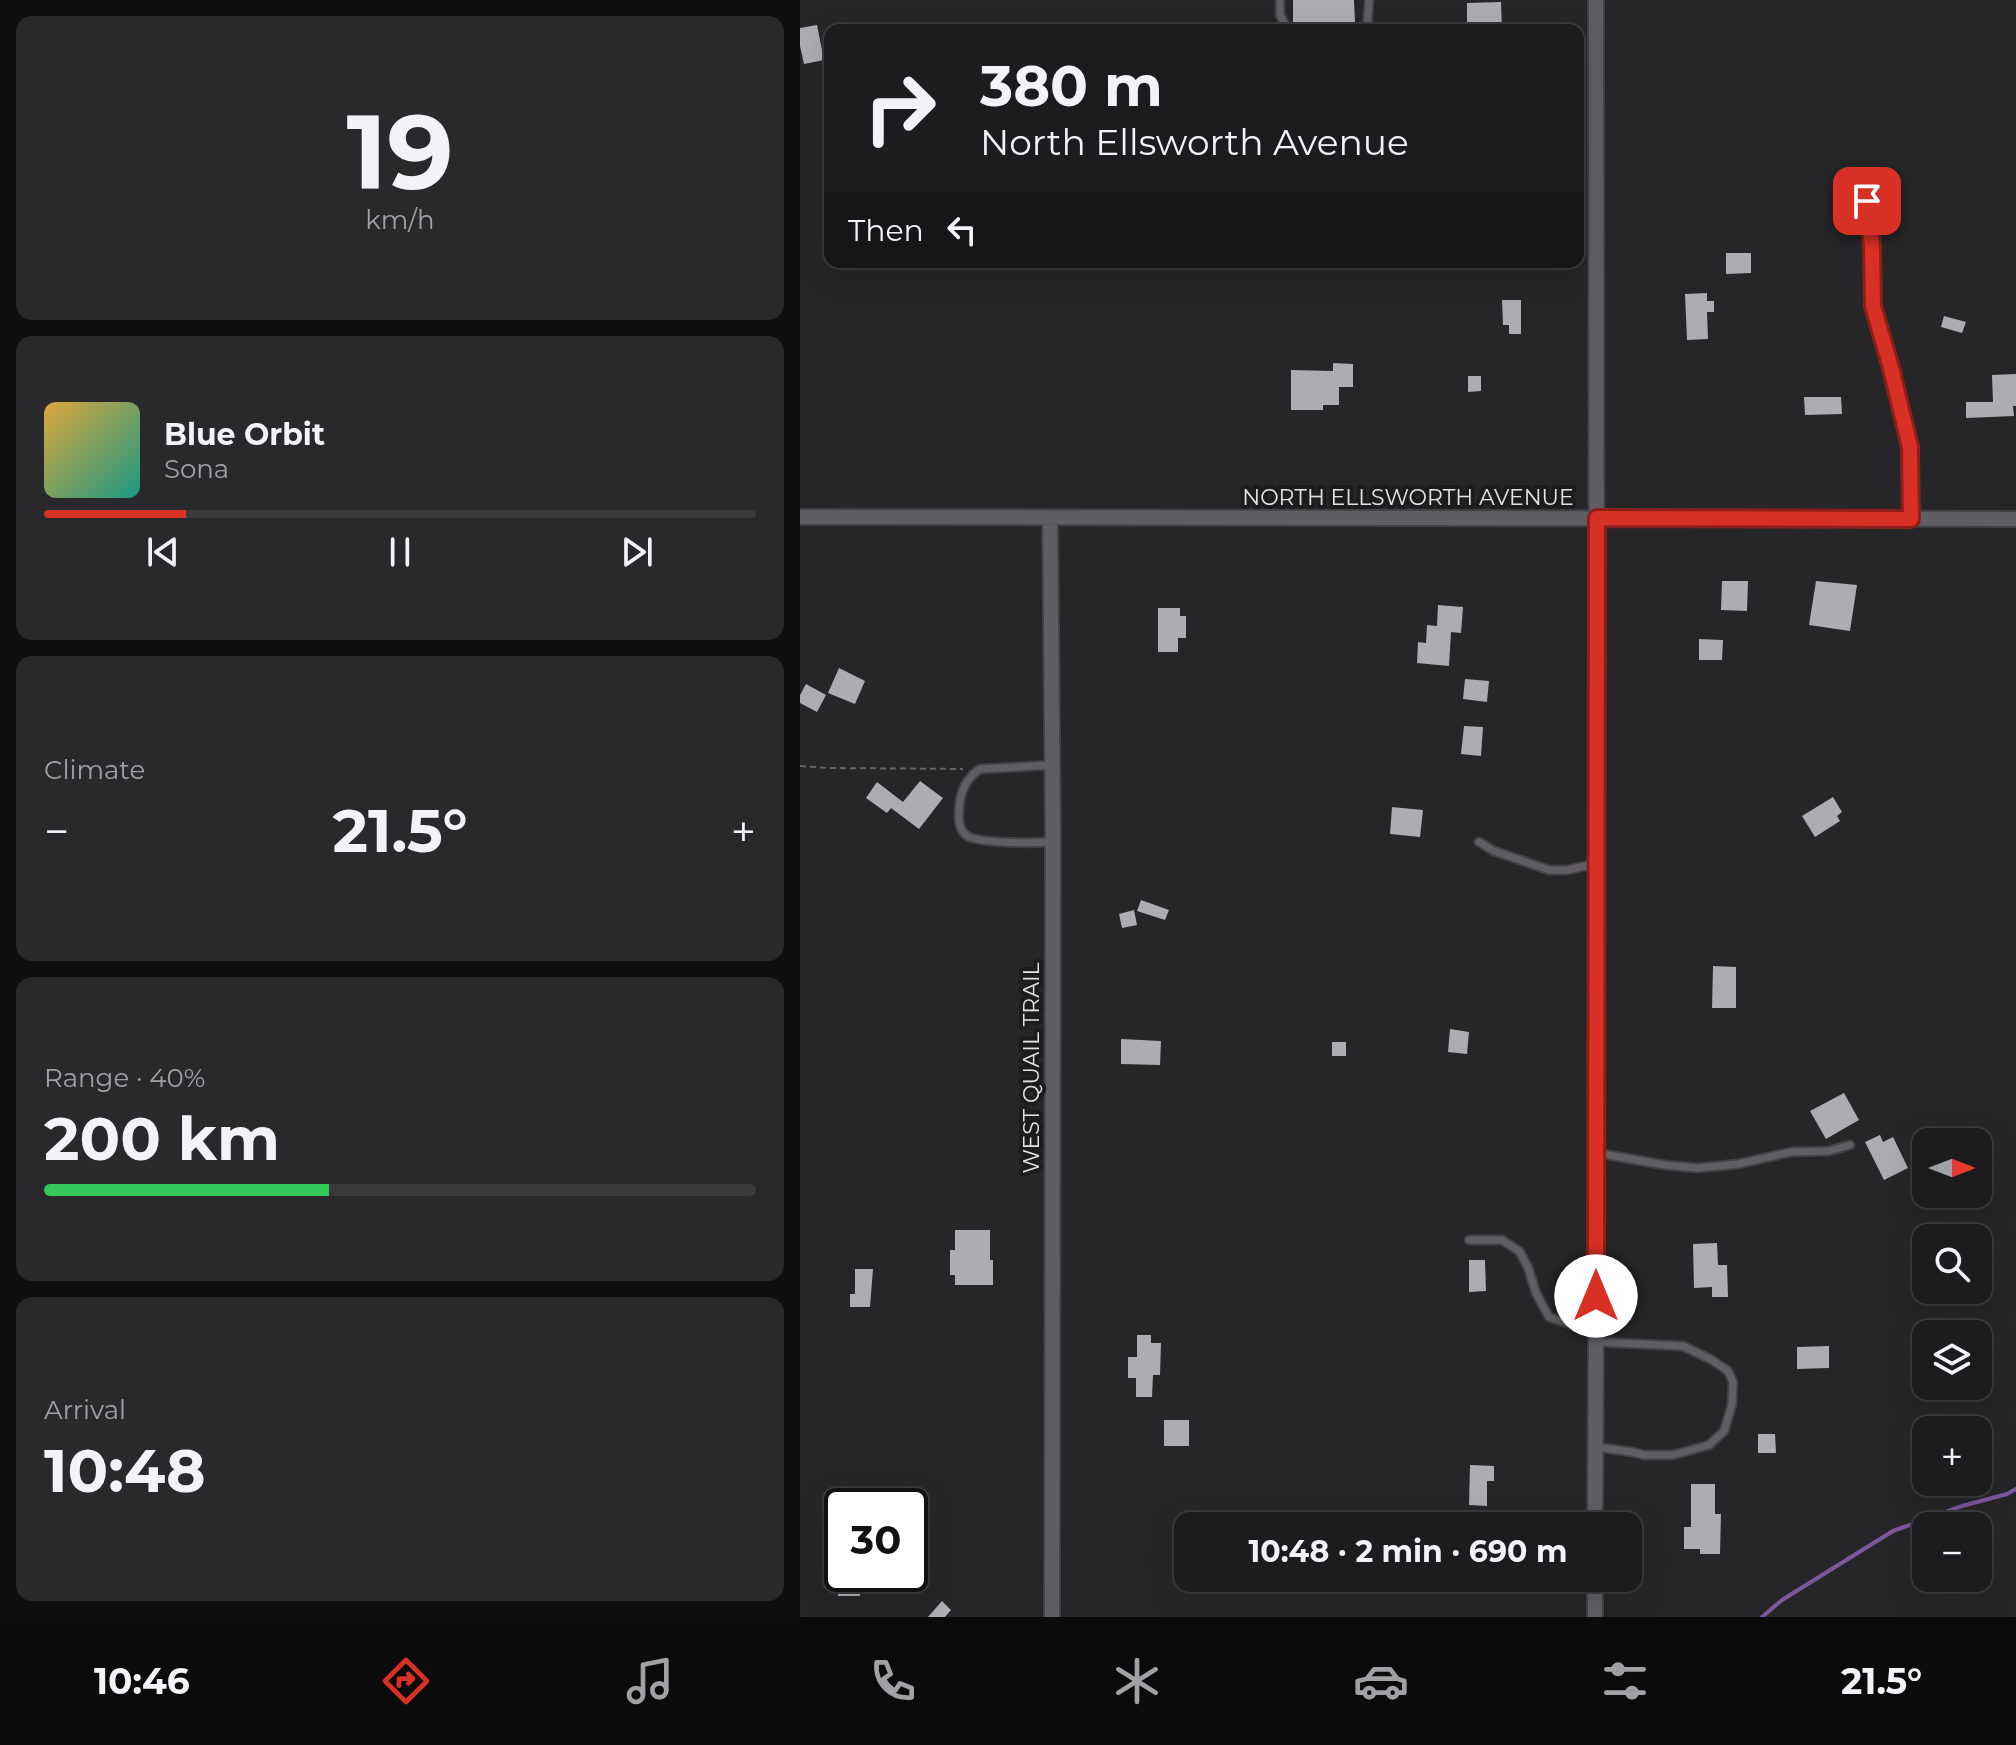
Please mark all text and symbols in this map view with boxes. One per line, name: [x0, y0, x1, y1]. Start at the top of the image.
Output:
text: 380 m: [980, 52, 1163, 120]
icon: right: [848, 56, 952, 160]
text: 19: [346, 88, 454, 215]
text: North Ellsworth Avenue: [980, 120, 1409, 164]
pin: [1833, 167, 1901, 235]
icon: arrive: [1845, 179, 1889, 223]
text: km/h: [365, 204, 435, 236]
icon: left: [940, 208, 984, 252]
text: Then: [848, 212, 924, 249]
text: Blue Orbit: [164, 416, 325, 453]
text: Sona: [164, 453, 229, 485]
street label: NORTH ELLSWORTH AVENUE: [1242, 484, 1574, 511]
icon: previous: [141, 530, 185, 574]
icon: pause: [378, 530, 422, 574]
icon: next: [615, 530, 659, 574]
text: Climate: [44, 754, 145, 786]
text: 21.5°: [332, 794, 468, 867]
text: −: [44, 804, 69, 858]
text: +: [731, 804, 756, 858]
street label: WEST QUAIL TRAIL: [1018, 962, 1045, 1174]
text: Range · 40%: [44, 1062, 205, 1094]
text: 200 km: [44, 1102, 280, 1175]
north arrow: [1912, 1128, 1992, 1208]
map controls: [1912, 1128, 1992, 1592]
button: search: [1912, 1224, 1992, 1304]
position arrow: [1554, 1254, 1638, 1338]
button: layers: [1912, 1320, 1992, 1400]
text: Arrival: [44, 1394, 126, 1426]
button: +: [1912, 1416, 1992, 1496]
text: 10:48: [44, 1434, 206, 1507]
speed limit sign: 30: [824, 1488, 928, 1592]
button: −: [1912, 1512, 1992, 1592]
text: 10:48 · 2 min · 690 m: [1249, 1533, 1567, 1570]
icon: directions: [378, 1653, 434, 1709]
icon: music: [622, 1653, 678, 1709]
icon: phone: [865, 1653, 921, 1709]
icon: climate: [1109, 1653, 1165, 1709]
icon: car: [1353, 1653, 1409, 1709]
icon: filters: [1597, 1653, 1653, 1709]
text: 10:46: [94, 1659, 190, 1703]
text: 21.5°: [1841, 1659, 1922, 1703]

